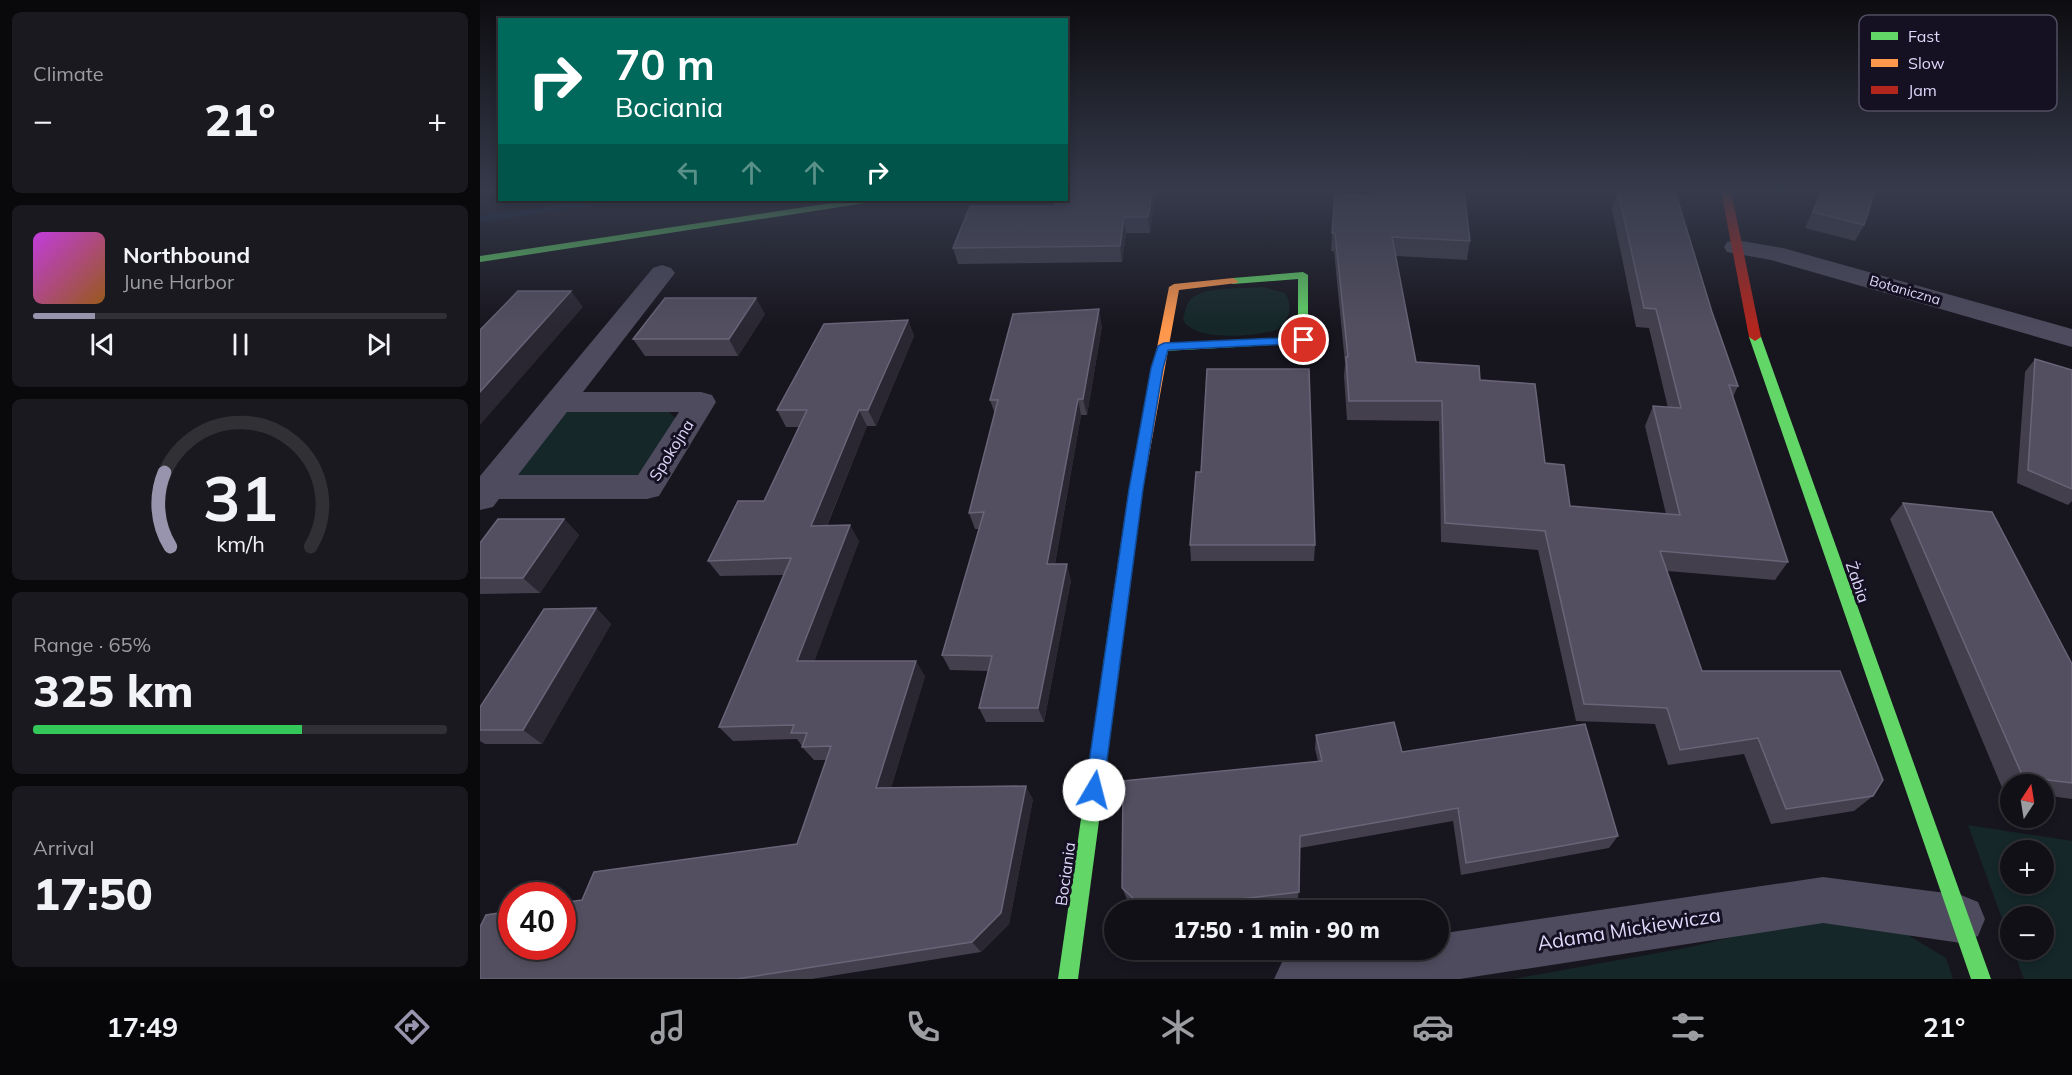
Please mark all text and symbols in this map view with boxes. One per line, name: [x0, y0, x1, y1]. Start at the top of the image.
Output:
legend: [1859, 15, 2057, 111]
text: Fast: [1908, 26, 1940, 46]
text: 70 m: [615, 38, 715, 91]
icon: right: [516, 42, 594, 120]
text: Slow: [1908, 53, 1945, 73]
text: Climate: [33, 61, 104, 86]
text: Jam: [1908, 80, 1937, 100]
text: Bociania: [615, 90, 723, 124]
text: 21°: [204, 91, 276, 147]
text: −: [33, 99, 53, 140]
text: +: [427, 99, 447, 140]
icon: left: [672, 156, 705, 189]
icon: ahead: [735, 156, 768, 189]
icon: ahead: [798, 156, 831, 189]
icon: right: [861, 156, 894, 189]
text: Northbound: [123, 241, 250, 269]
text: June Harbor: [123, 269, 234, 294]
street label: Botaniczna: [1867, 271, 1943, 309]
pin: [1278, 314, 1329, 365]
icon: arrive: [1287, 323, 1320, 356]
icon: previous: [86, 328, 119, 361]
icon: pause: [224, 328, 257, 361]
icon: next: [362, 328, 395, 361]
street label: Spokojna: [644, 416, 698, 484]
text: 31: [203, 458, 277, 537]
text: km/h: [216, 530, 264, 557]
street label: Żabia: [1842, 559, 1874, 605]
text: Range · 65%: [33, 632, 151, 657]
text: 325 km: [33, 662, 194, 718]
position arrow: [1062, 758, 1126, 822]
north arrow: [2000, 774, 2054, 828]
map controls: [2000, 774, 2054, 960]
text: Arrival: [33, 835, 94, 860]
button: +: [2000, 840, 2054, 894]
street label: Bociania: [1051, 841, 1079, 907]
text: 17:50: [33, 865, 153, 921]
speed limit sign: 40: [498, 882, 576, 960]
street label: Adama Mickiewicza: [1535, 902, 1722, 955]
button: −: [2000, 906, 2054, 960]
text: 17:50 · 1 min · 90 m: [1173, 916, 1380, 944]
icon: directions: [391, 1006, 433, 1048]
icon: music: [647, 1006, 689, 1048]
icon: phone: [902, 1006, 944, 1048]
icon: climate: [1157, 1006, 1199, 1048]
icon: car: [1412, 1006, 1454, 1048]
icon: filters: [1667, 1006, 1709, 1048]
text: 17:49: [107, 1010, 178, 1044]
text: 21°: [1923, 1010, 1965, 1044]

